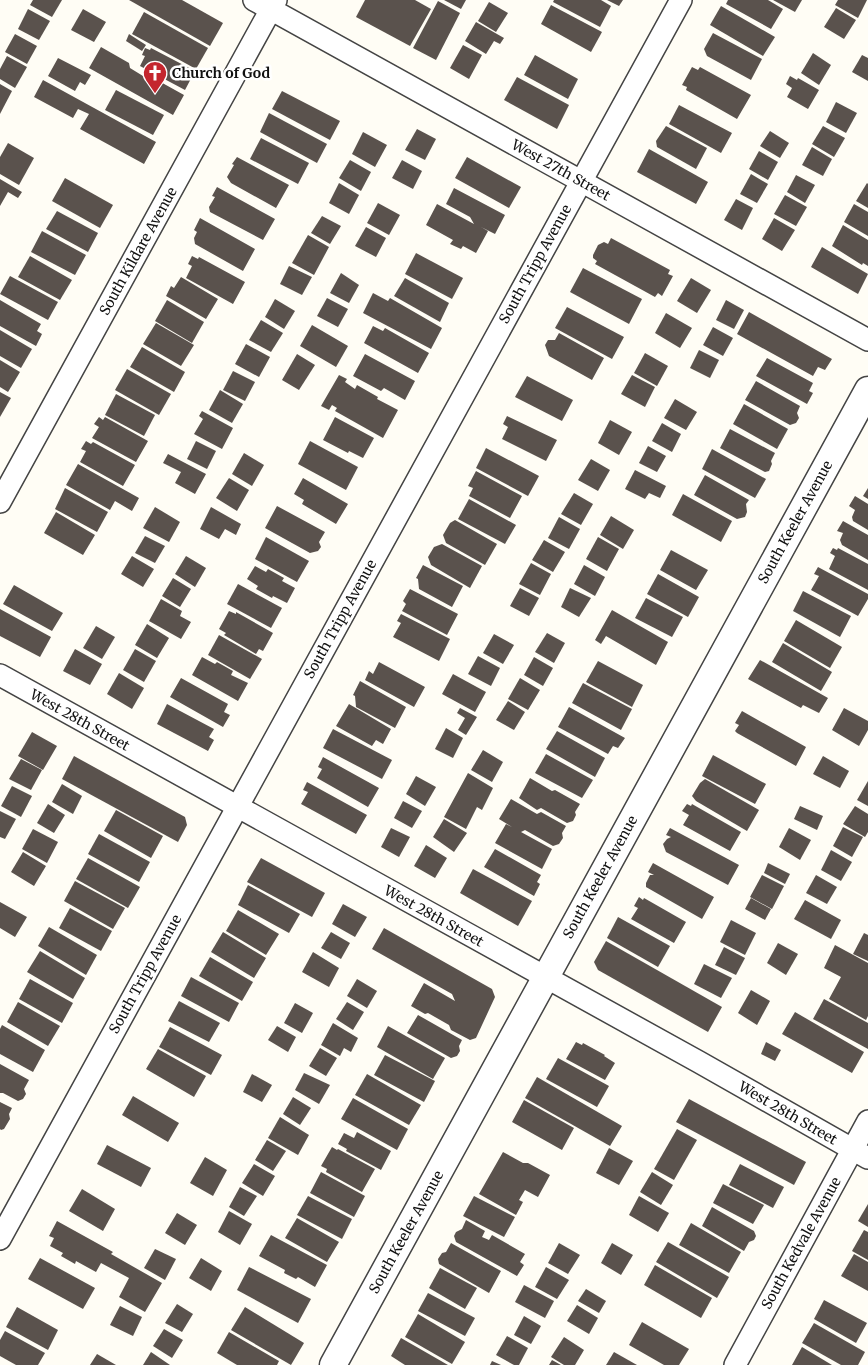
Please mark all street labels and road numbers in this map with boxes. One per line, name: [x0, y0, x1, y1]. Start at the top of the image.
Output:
street label: West 27th Street: [508, 135, 614, 205]
street label: South Kildare Avenue: [95, 184, 181, 318]
street label: South Tripp Avenue: [495, 201, 575, 327]
street label: South Keeler Avenue: [754, 457, 836, 587]
street label: South Tripp Avenue: [300, 556, 380, 682]
street label: West 28th Street: [26, 685, 133, 755]
street label: South Keeler Avenue: [559, 812, 641, 942]
street label: West 28th Street: [380, 881, 487, 951]
street label: South Tripp Avenue: [105, 911, 185, 1037]
street label: West 28th Street: [735, 1077, 841, 1149]
street label: South Keeler Avenue: [365, 1167, 447, 1297]
street label: South Kedvale Avenue: [757, 1174, 845, 1312]

